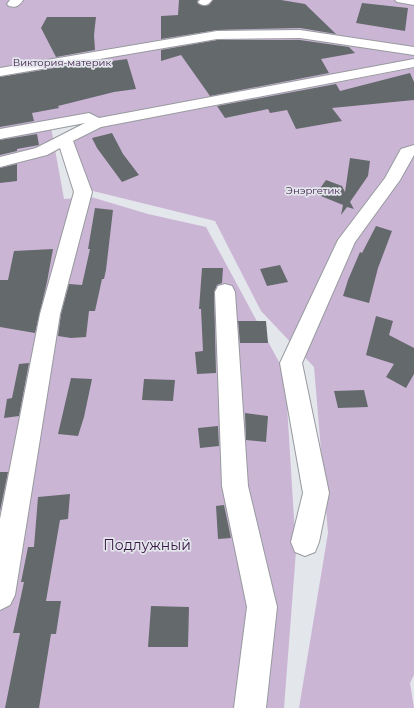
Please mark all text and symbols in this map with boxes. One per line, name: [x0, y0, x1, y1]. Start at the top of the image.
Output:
park label: Виктория-материк: [13, 56, 111, 69]
park label: Энэргетик: [286, 184, 340, 197]
park label: Подлужный: [103, 536, 191, 554]

